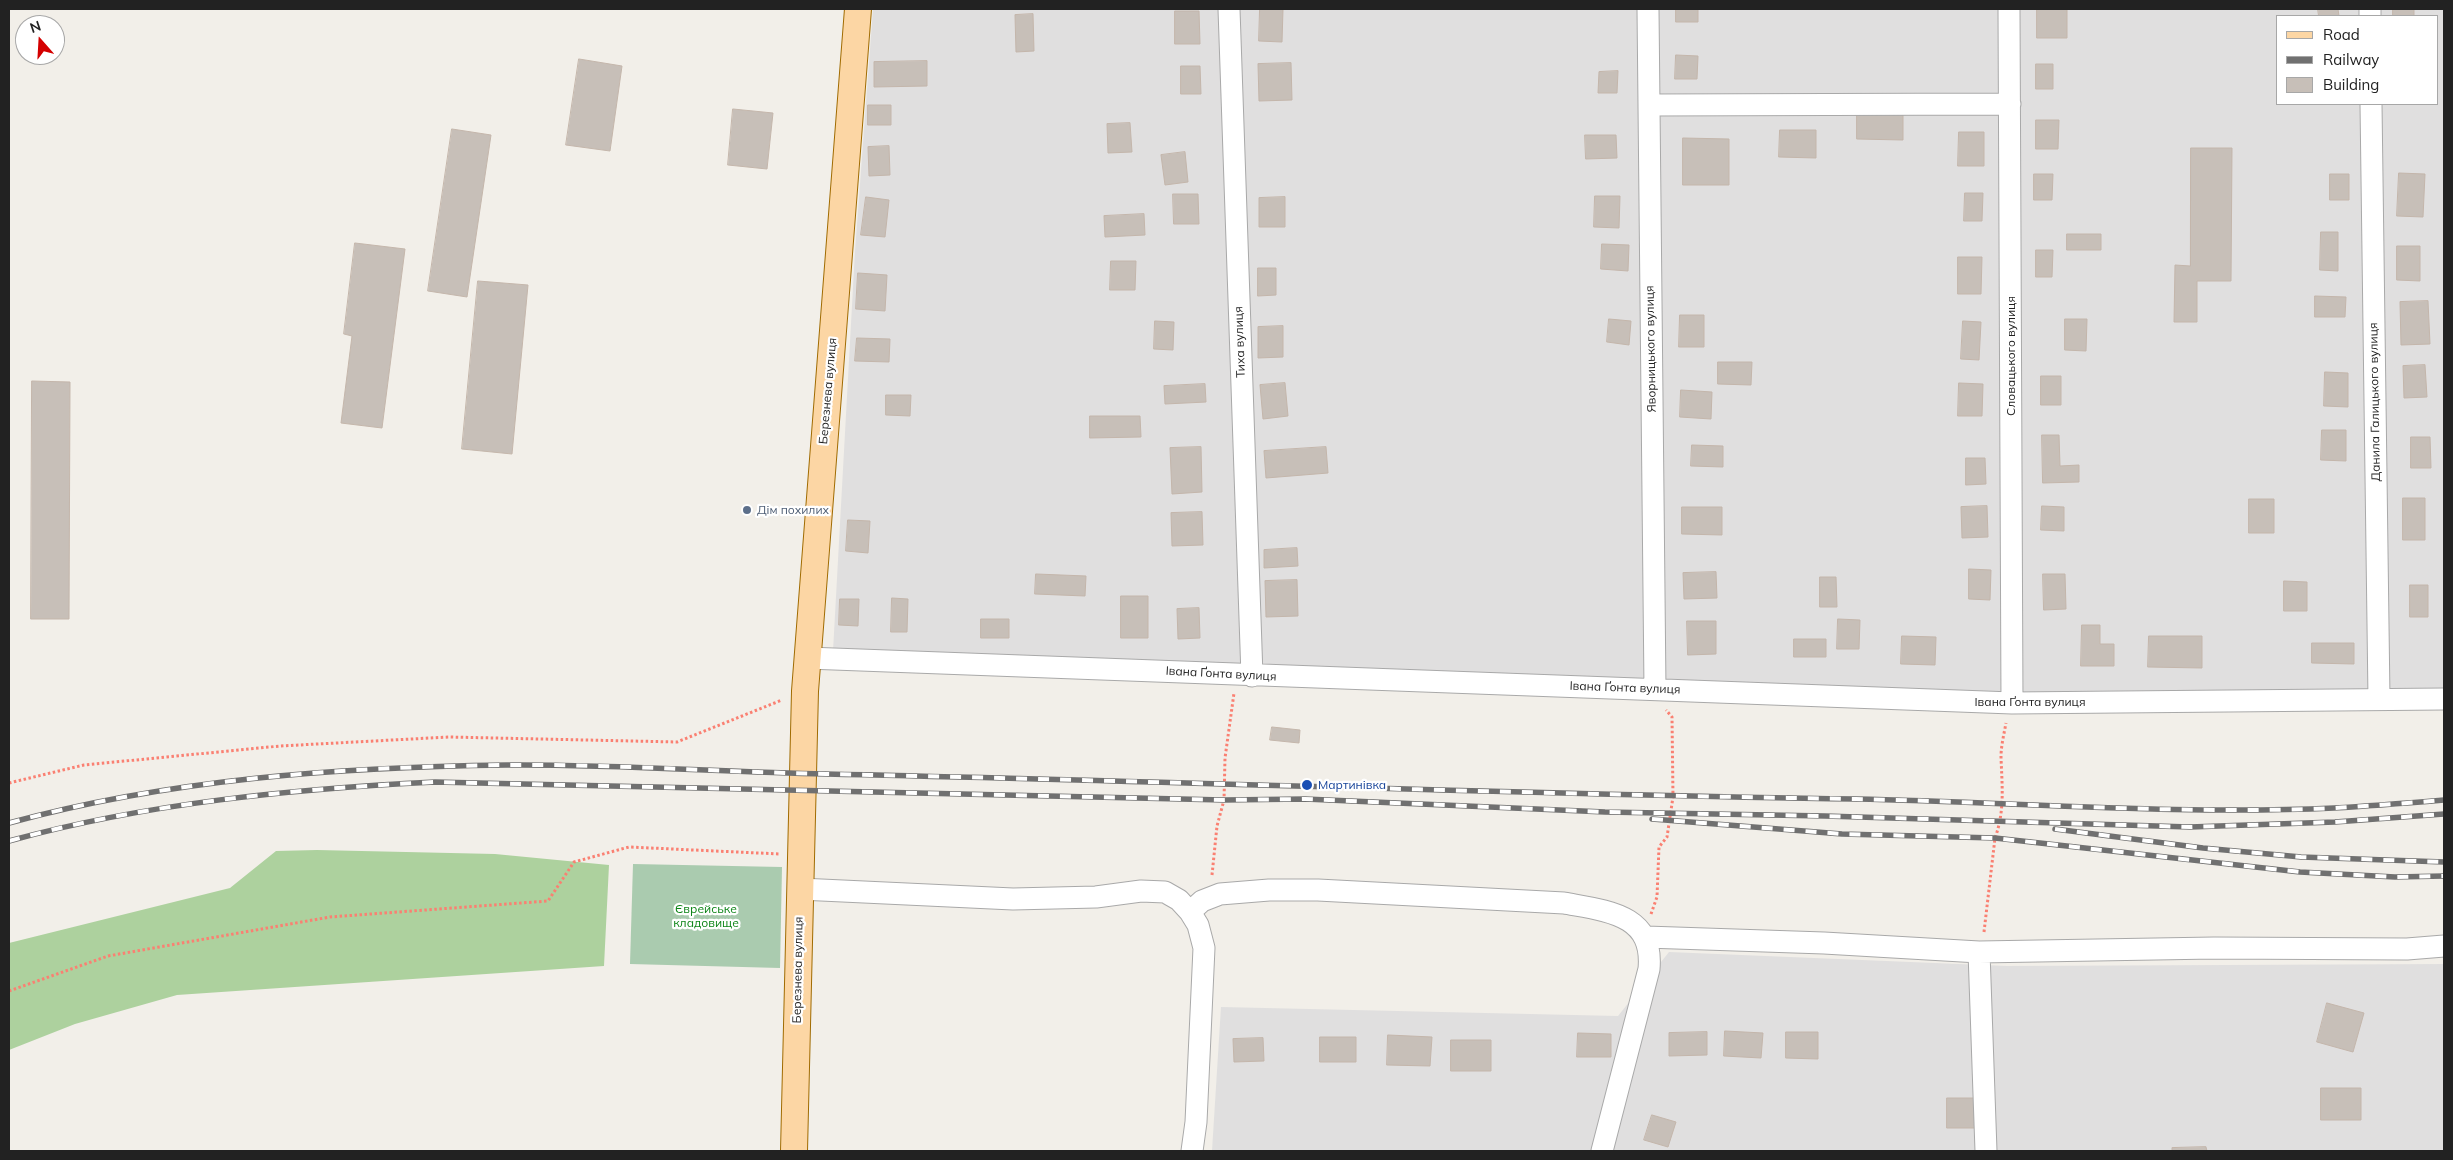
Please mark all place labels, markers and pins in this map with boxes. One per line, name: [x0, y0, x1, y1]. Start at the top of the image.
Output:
place label: Дiм похилих: [757, 503, 829, 517]
marker: Дiм похилих: [741, 504, 753, 516]
marker: Мартинівка: [1300, 778, 1314, 792]
place label: Мартинівка: [1318, 778, 1386, 792]

